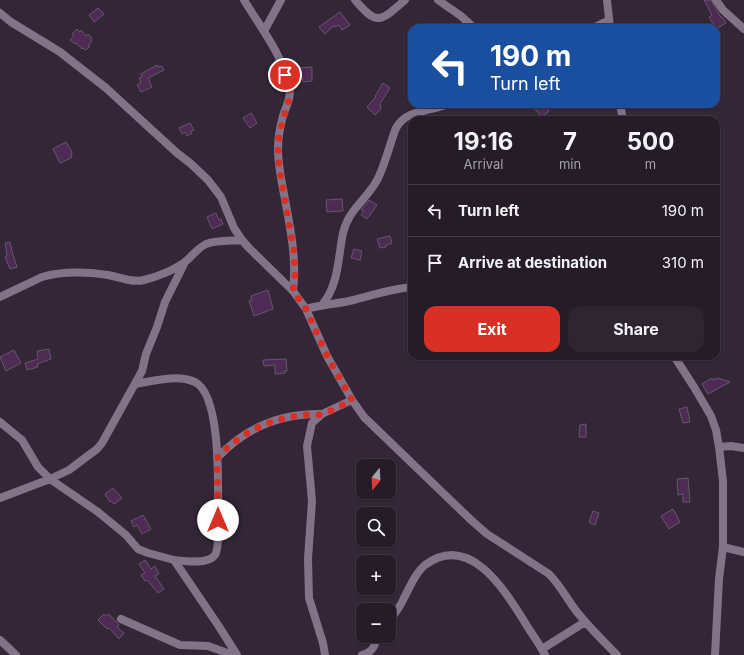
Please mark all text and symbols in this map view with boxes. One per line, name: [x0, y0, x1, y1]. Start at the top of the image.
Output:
text: 190 m: [490, 39, 571, 73]
icon: left: [424, 40, 476, 92]
pin: [268, 58, 302, 92]
icon: arrive: [274, 64, 296, 86]
text: Turn left: [490, 73, 560, 94]
text: 19:16: [454, 127, 513, 156]
text: 7: [563, 127, 577, 156]
text: 500: [627, 127, 674, 156]
text: Arrival: [463, 156, 503, 172]
text: min: [559, 156, 581, 172]
text: m: [645, 156, 656, 172]
icon: left: [424, 200, 446, 222]
text: Turn left: [458, 201, 519, 220]
text: 190 m: [662, 201, 704, 220]
icon: arrive: [424, 252, 446, 274]
text: Arrive at destination: [458, 253, 607, 272]
text: 310 m: [662, 253, 704, 272]
button: Exit: [424, 306, 560, 352]
button: Share: [568, 306, 704, 352]
north arrow: [356, 459, 396, 499]
map controls: [356, 459, 396, 643]
position arrow: [197, 499, 239, 541]
button: search: [356, 507, 396, 547]
button: +: [356, 555, 396, 595]
button: −: [356, 603, 396, 643]

